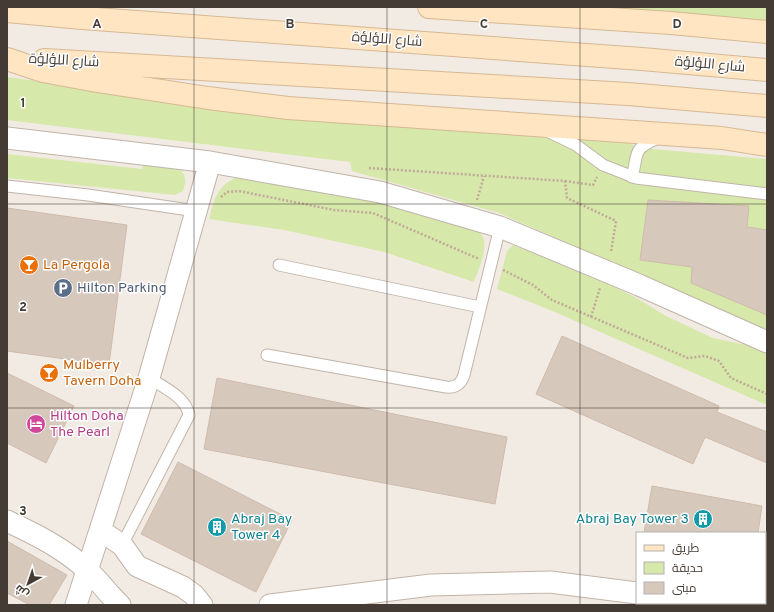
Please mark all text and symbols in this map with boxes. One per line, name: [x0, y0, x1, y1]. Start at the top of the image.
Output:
text: A: [92, 17, 102, 33]
text: B: [286, 17, 295, 33]
text: C: [480, 17, 488, 33]
text: D: [672, 17, 682, 33]
street label: شارع اللؤلؤة: [351, 29, 423, 51]
street label: شارع اللؤلؤة: [28, 51, 100, 71]
street label: شارع اللؤلؤة: [674, 53, 746, 77]
text: 1: [20, 96, 26, 112]
bar icon: La Pergola: [18, 254, 40, 276]
place label: La Pergola: [43, 257, 110, 274]
parking icon: Hilton Parking: [52, 277, 74, 299]
place label: Hilton Parking: [77, 280, 167, 297]
text: 2: [19, 300, 27, 316]
place label: Mulberry Tavern Doha: [63, 357, 141, 390]
bar icon: Mulberry Tavern Doha: [38, 362, 60, 384]
place label: Hilton Doha The Pearl: [50, 408, 124, 441]
hotel icon: Hilton Doha The Pearl: [25, 413, 47, 435]
text: 3: [19, 504, 27, 520]
building icon: Abraj Bay Tower 3: [692, 508, 714, 530]
place label: Abraj Bay Tower 4: [231, 511, 292, 544]
place label: Abraj Bay Tower 3: [576, 511, 689, 528]
building icon: Abraj Bay Tower 4: [206, 516, 228, 538]
legend: [636, 532, 766, 604]
text: طريق: [672, 541, 700, 557]
text: حديقة: [672, 561, 703, 577]
north arrow: [8, 564, 48, 604]
text: ش: [12, 581, 32, 601]
text: مبنى: [672, 581, 697, 597]

